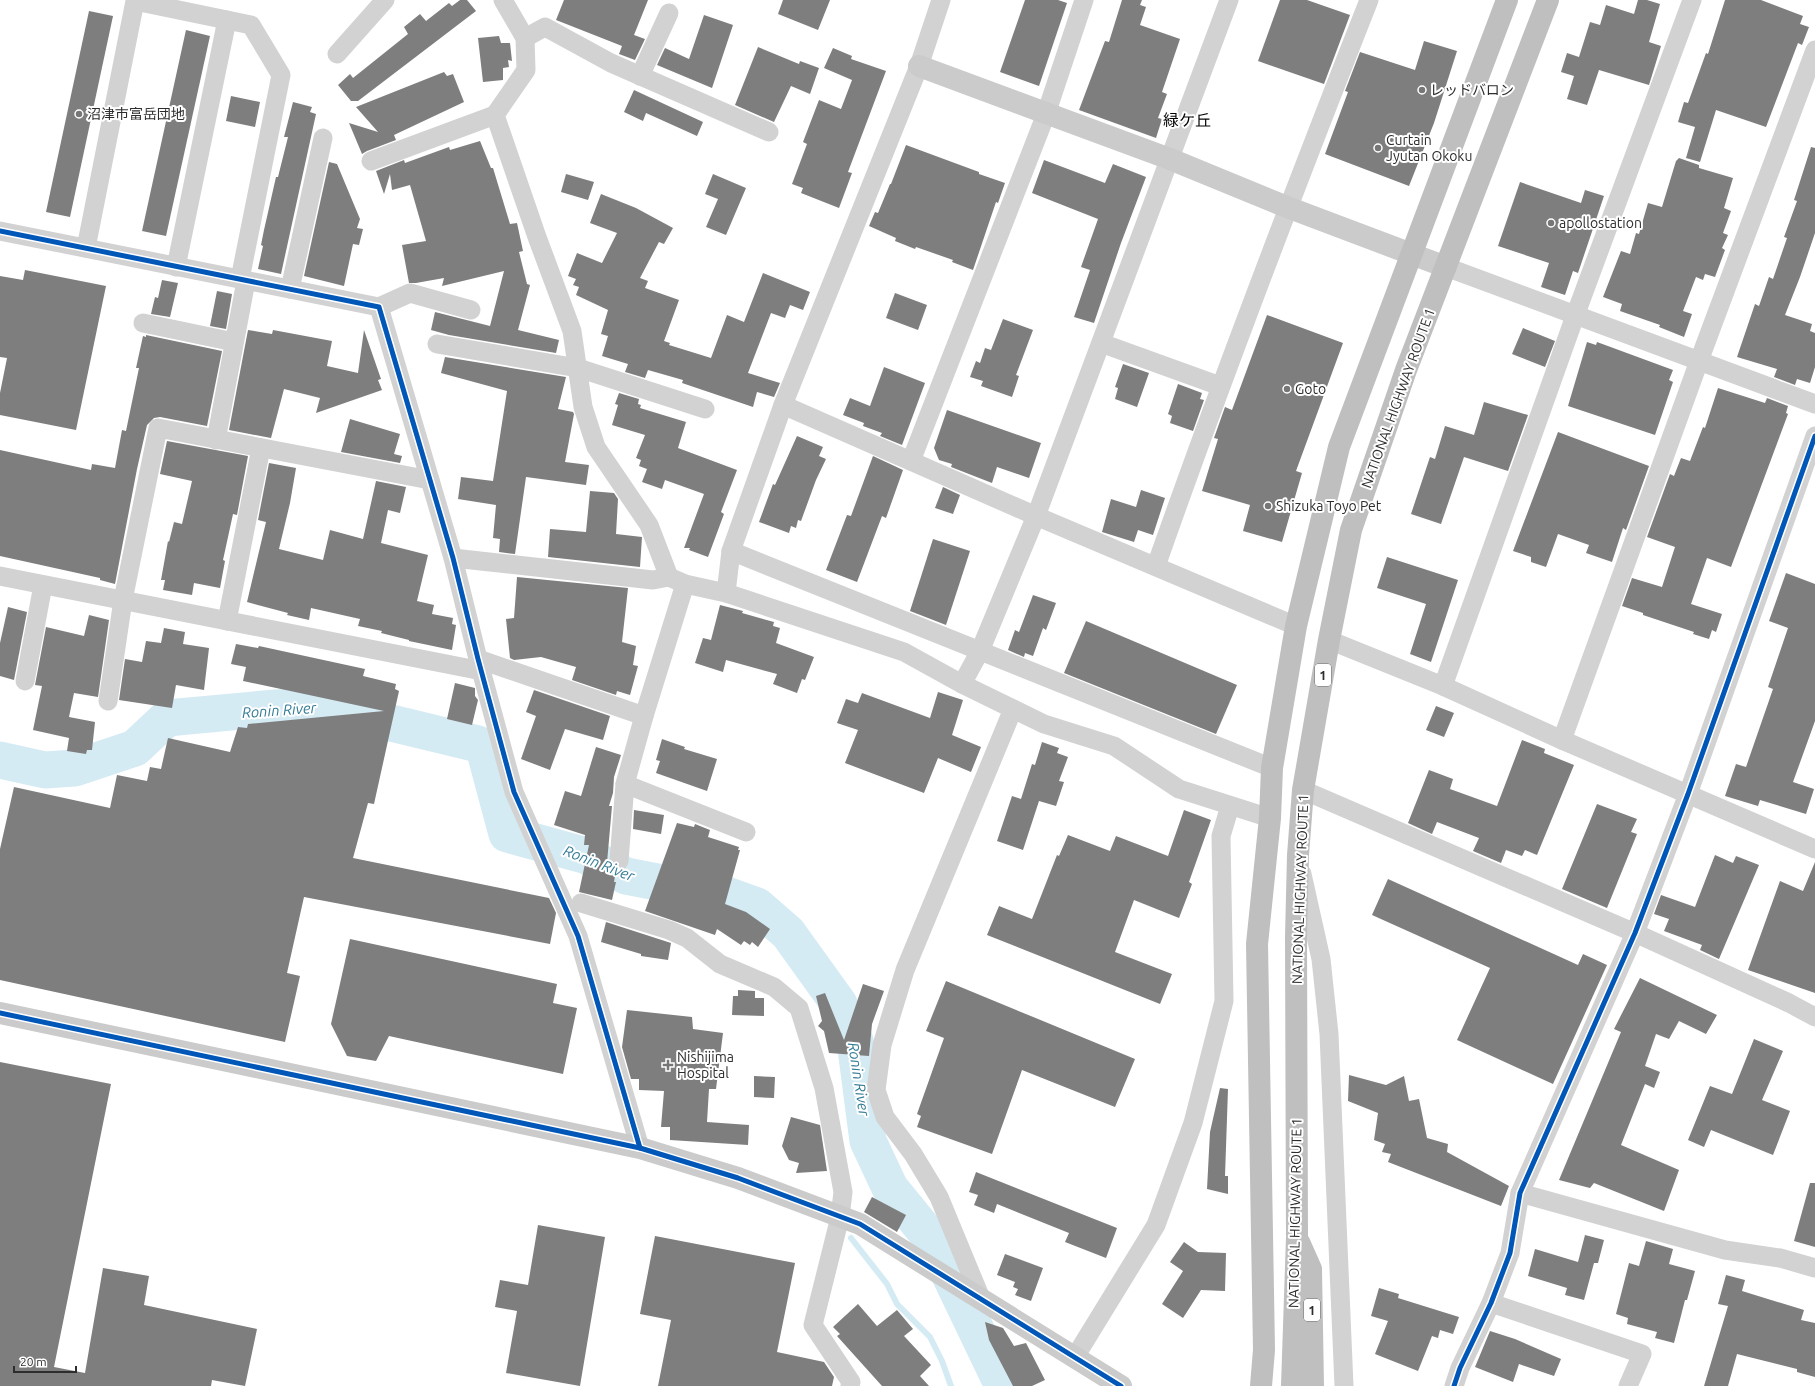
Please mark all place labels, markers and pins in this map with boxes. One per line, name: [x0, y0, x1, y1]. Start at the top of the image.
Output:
place label: レッドバロン: [1430, 82, 1514, 98]
marker: レッドバロン: [1417, 85, 1427, 95]
place label: 沼津市富岳団地: [87, 106, 185, 122]
marker: 沼津市富岳団地: [74, 109, 84, 119]
place label: Curtain Jyutan Okoku: [1386, 132, 1472, 164]
marker: Curtain Jyutan Okoku: [1373, 143, 1383, 153]
place label: apollostation: [1559, 215, 1642, 231]
marker: apollostation: [1546, 218, 1556, 228]
place label: Goto: [1295, 381, 1326, 397]
marker: Goto: [1282, 384, 1292, 394]
place label: Shizuka Toyo Pet: [1276, 498, 1382, 514]
marker: Shizuka Toyo Pet: [1263, 501, 1273, 511]
place label: Nishijima Hospital: [677, 1049, 734, 1081]
marker: Nishijima Hospital: [662, 1059, 674, 1071]

